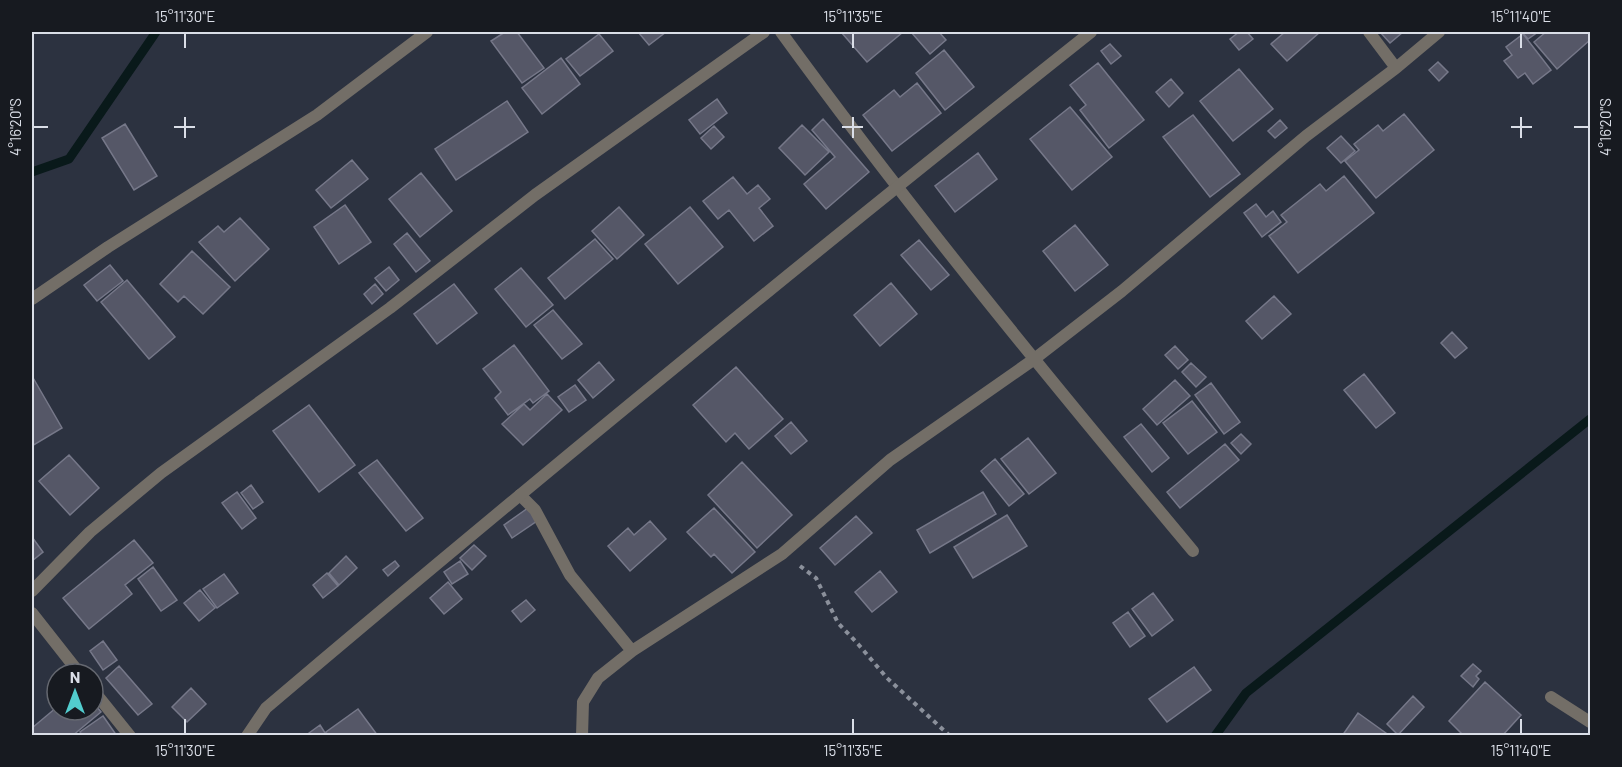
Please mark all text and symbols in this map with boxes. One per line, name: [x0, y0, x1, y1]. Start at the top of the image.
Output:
text: 15°11'30"E: [155, 7, 215, 25]
text: 15°11'35"E: [823, 7, 883, 25]
text: 15°11'40"E: [1491, 7, 1551, 25]
text: 4°16'20"S: [6, 98, 24, 156]
text: 4°16'20"S: [1596, 98, 1614, 156]
north arrow: [45, 662, 105, 722]
text: N: [70, 667, 80, 686]
text: 15°11'30"E: [155, 741, 215, 759]
text: 15°11'35"E: [823, 741, 883, 759]
text: 15°11'40"E: [1491, 741, 1551, 759]

